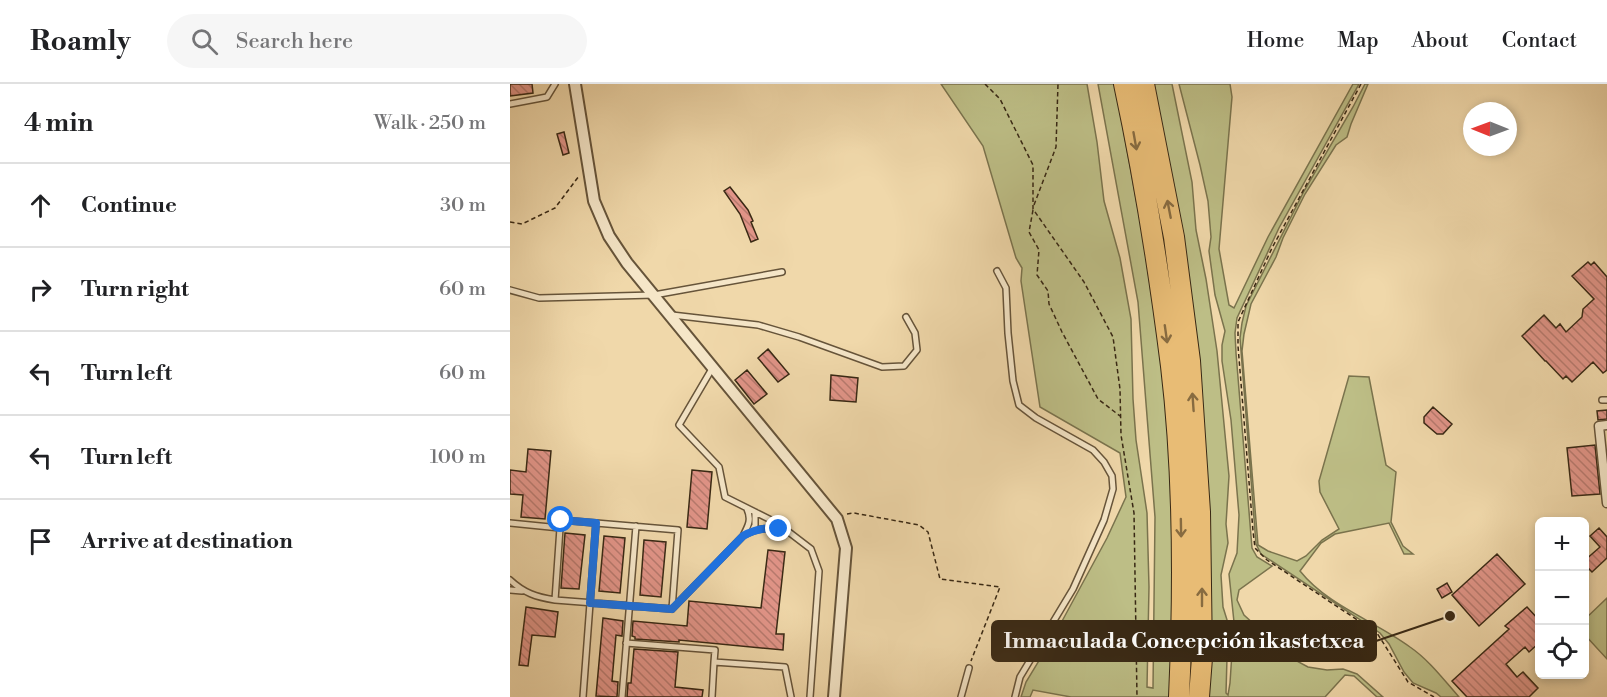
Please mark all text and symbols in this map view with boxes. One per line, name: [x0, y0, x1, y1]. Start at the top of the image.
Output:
search box: [167, 14, 587, 68]
text: Roamly: [30, 24, 131, 59]
icon: search: [188, 25, 221, 58]
text: Search here: [236, 28, 353, 55]
text: Home: [1247, 28, 1304, 54]
text: Map: [1337, 28, 1379, 54]
text: About: [1412, 28, 1469, 54]
text: Contact: [1502, 28, 1577, 54]
north arrow: [1463, 102, 1517, 156]
text: 4 min: [24, 107, 94, 139]
text: Walk · 250 m: [374, 111, 486, 136]
one-way arrow: [1130, 131, 1141, 151]
icon: ahead: [24, 189, 57, 222]
text: Continue: [81, 192, 177, 219]
text: 30 m: [440, 193, 486, 218]
one-way arrow: [1163, 199, 1174, 219]
icon: right: [24, 273, 57, 306]
text: Turn right: [81, 276, 189, 303]
text: 60 m: [439, 277, 486, 302]
one-way arrow: [1161, 324, 1172, 343]
icon: left: [24, 357, 57, 390]
text: Turn left: [81, 360, 172, 387]
text: 60 m: [439, 361, 486, 386]
one-way arrow: [1187, 392, 1198, 412]
icon: left: [24, 441, 57, 474]
text: Turn left: [81, 444, 172, 471]
text: 100 m: [430, 445, 486, 470]
route start: [547, 506, 573, 532]
route end: [765, 515, 791, 541]
map controls: [1535, 517, 1589, 679]
button: +: [1535, 517, 1589, 571]
one-way arrow: [1175, 518, 1187, 538]
icon: arrive: [24, 525, 57, 558]
text: Arrive at destination: [81, 528, 293, 555]
button: −: [1535, 571, 1589, 625]
one-way arrow: [1196, 587, 1208, 607]
callout: Inmaculada Concepción ikastetxea: [992, 621, 1376, 661]
button: locate: [1535, 625, 1589, 679]
text: Inmaculada Concepción ikastetxea: [1004, 628, 1365, 655]

